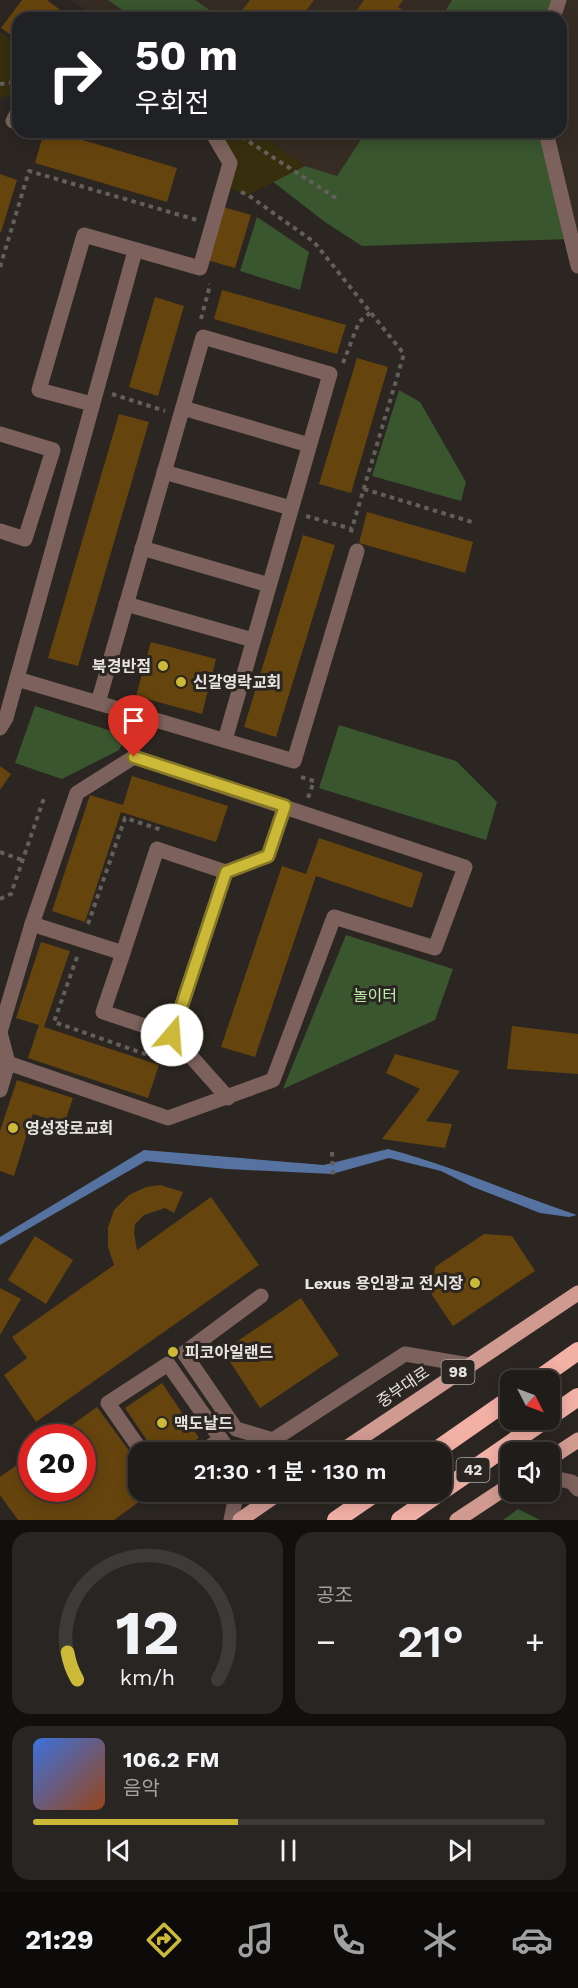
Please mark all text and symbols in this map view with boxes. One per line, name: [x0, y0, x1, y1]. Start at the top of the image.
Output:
text: 50 m: [135, 31, 238, 80]
icon: right: [36, 36, 114, 114]
text: 우회전: [135, 87, 210, 119]
place label: 북경반점: [92, 657, 151, 676]
marker: 북경반점: [156, 659, 170, 673]
place label: 신갈영락교회: [193, 673, 281, 692]
marker: 신갈영락교회: [174, 675, 188, 689]
pin: [108, 695, 159, 757]
icon: arrive: [117, 704, 150, 737]
park label: 놀이터: [353, 986, 397, 1005]
position arrow: [140, 1003, 204, 1067]
place label: 영성장로교회: [25, 1119, 113, 1138]
marker: 영성장로교회: [6, 1121, 20, 1135]
place label: Lexus 용인광교 전시장: [305, 1274, 463, 1293]
marker: Lexus 용인광교 전시장: [468, 1276, 482, 1290]
place label: 피코아일랜드: [185, 1343, 274, 1362]
marker: 피코아일랜드: [166, 1345, 180, 1359]
road number: 98: [442, 1360, 474, 1384]
street label: 중부대로: [373, 1363, 433, 1411]
north arrow: [500, 1370, 560, 1430]
map controls: [500, 1370, 560, 1502]
place label: 맥도날드: [174, 1414, 233, 1433]
marker: 맥도날드: [155, 1416, 169, 1430]
speed limit sign: 20: [18, 1424, 96, 1502]
button: sound: [500, 1442, 560, 1502]
road number: 42: [456, 1458, 490, 1482]
text: 21:30 · 1 분 · 130 m: [193, 1459, 387, 1484]
text: 공조: [316, 1583, 353, 1607]
text: 12: [115, 1596, 180, 1669]
text: 21°: [397, 1615, 464, 1668]
text: −: [316, 1622, 336, 1661]
text: +: [525, 1622, 545, 1661]
text: km/h: [120, 1665, 175, 1690]
text: 106.2 FM: [123, 1747, 219, 1772]
text: 음악: [123, 1776, 160, 1800]
icon: previous: [102, 1834, 135, 1867]
icon: pause: [272, 1834, 305, 1867]
icon: next: [443, 1834, 476, 1867]
icon: directions: [143, 1919, 185, 1961]
icon: music: [235, 1919, 277, 1961]
icon: phone: [327, 1919, 369, 1961]
icon: climate: [419, 1919, 461, 1961]
icon: car: [511, 1919, 553, 1961]
text: 21:29: [25, 1924, 94, 1956]

